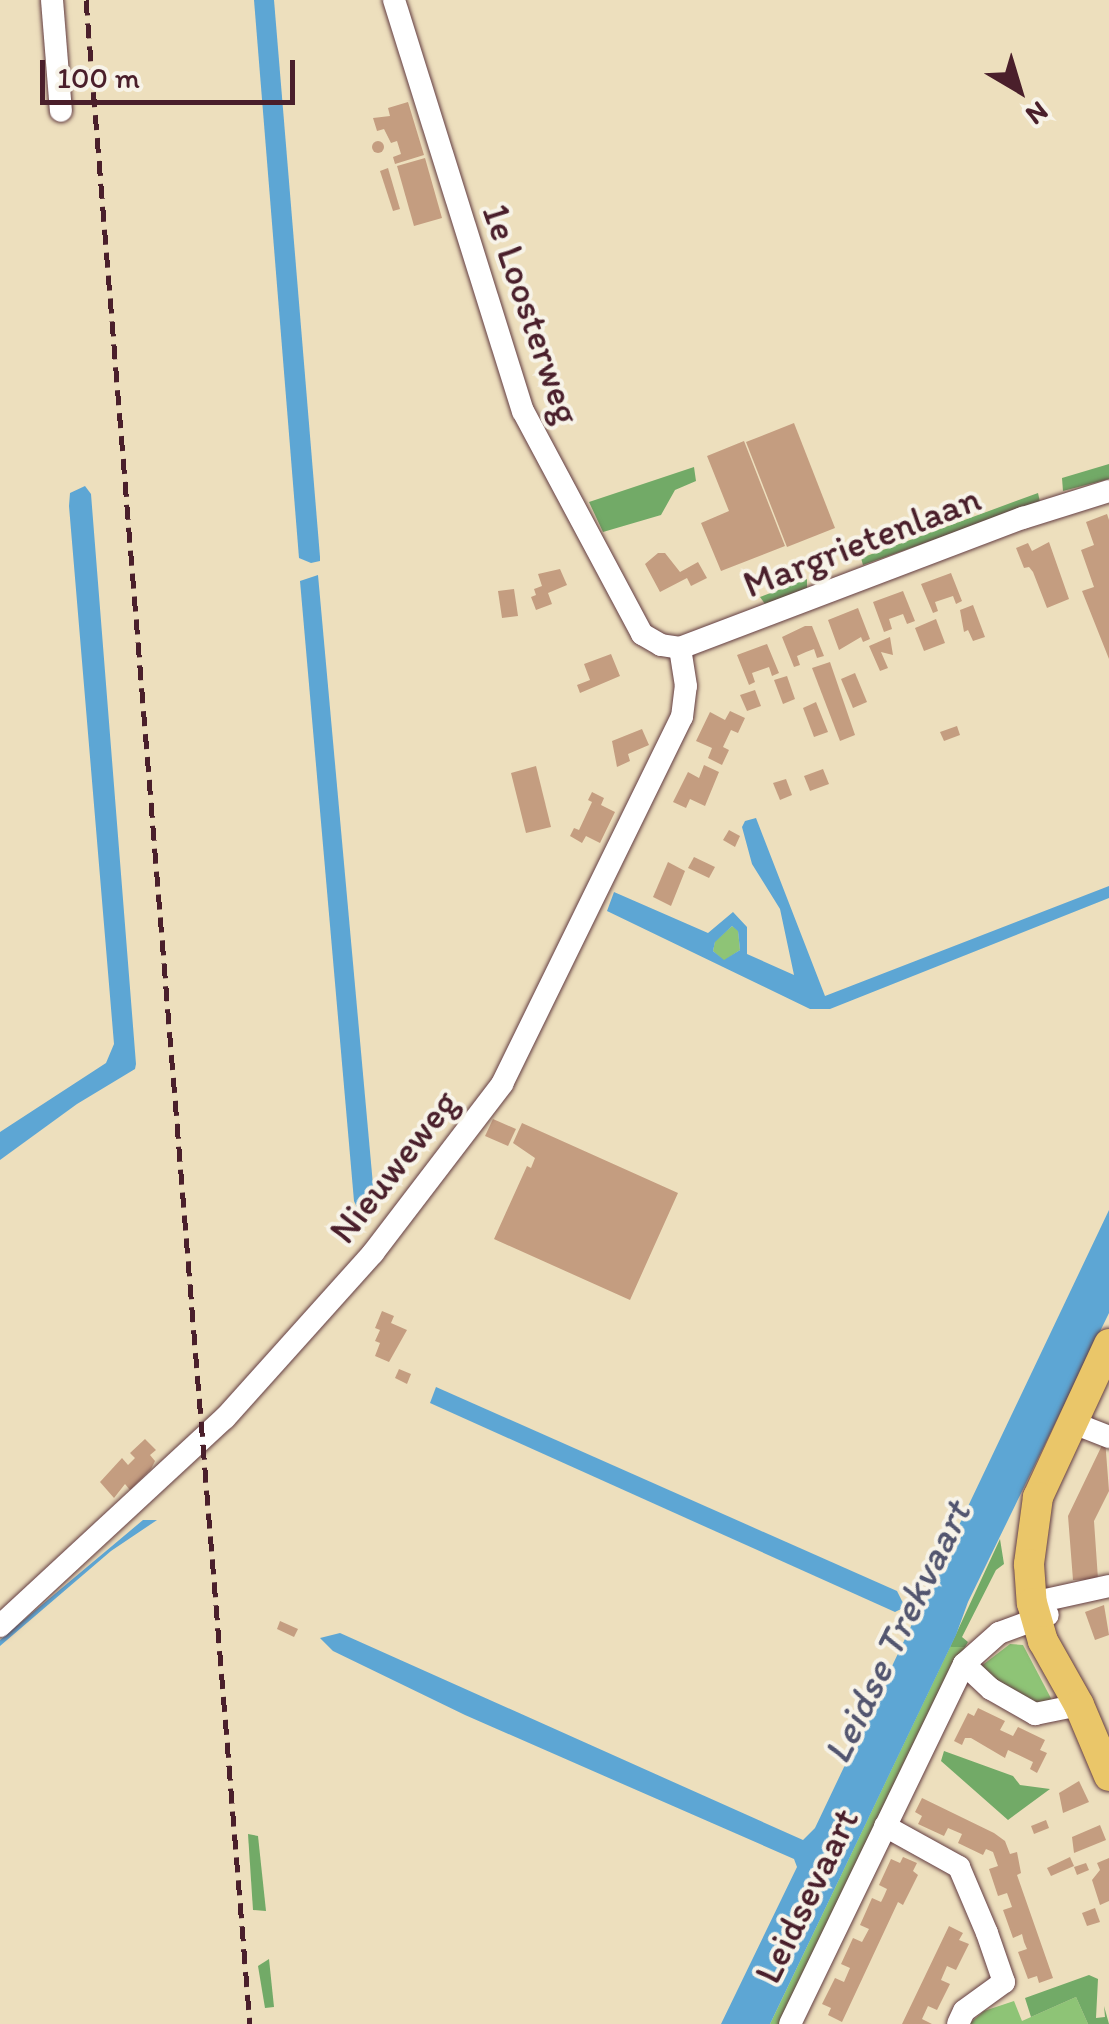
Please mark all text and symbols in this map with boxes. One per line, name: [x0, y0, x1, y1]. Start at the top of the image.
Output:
scale bar: [45, 40, 300, 102]
north arrow: [969, 40, 1069, 140]
text: 100 m: [57, 59, 140, 96]
text: N: [1020, 94, 1055, 133]
street label: 1e Loosterweg: [472, 198, 590, 430]
street label: Margrietenlaan: [737, 476, 987, 608]
street label: Nieuweweg: [320, 1081, 468, 1253]
water label: Leidse Trekvaart: [813, 1495, 979, 1769]
street label: Leidsevaart: [745, 1801, 869, 1991]

